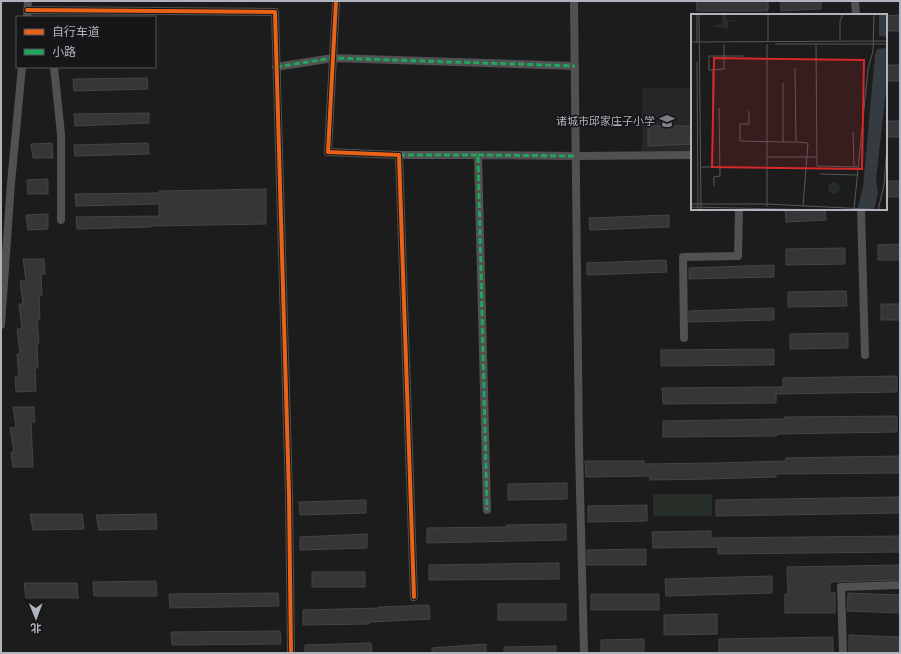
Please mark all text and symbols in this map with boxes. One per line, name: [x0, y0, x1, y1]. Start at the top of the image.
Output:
inset map: [691, 14, 887, 210]
legend: [16, 16, 156, 68]
text: 自行车道: [52, 24, 100, 39]
text: 小路: [52, 44, 76, 59]
school or university icon: 诸城市邱家庄子小学: [658, 112, 676, 130]
place label: 诸城市邱家庄子小学: [556, 114, 655, 127]
north arrow: [16, 598, 56, 638]
text: 北: [31, 622, 42, 635]

